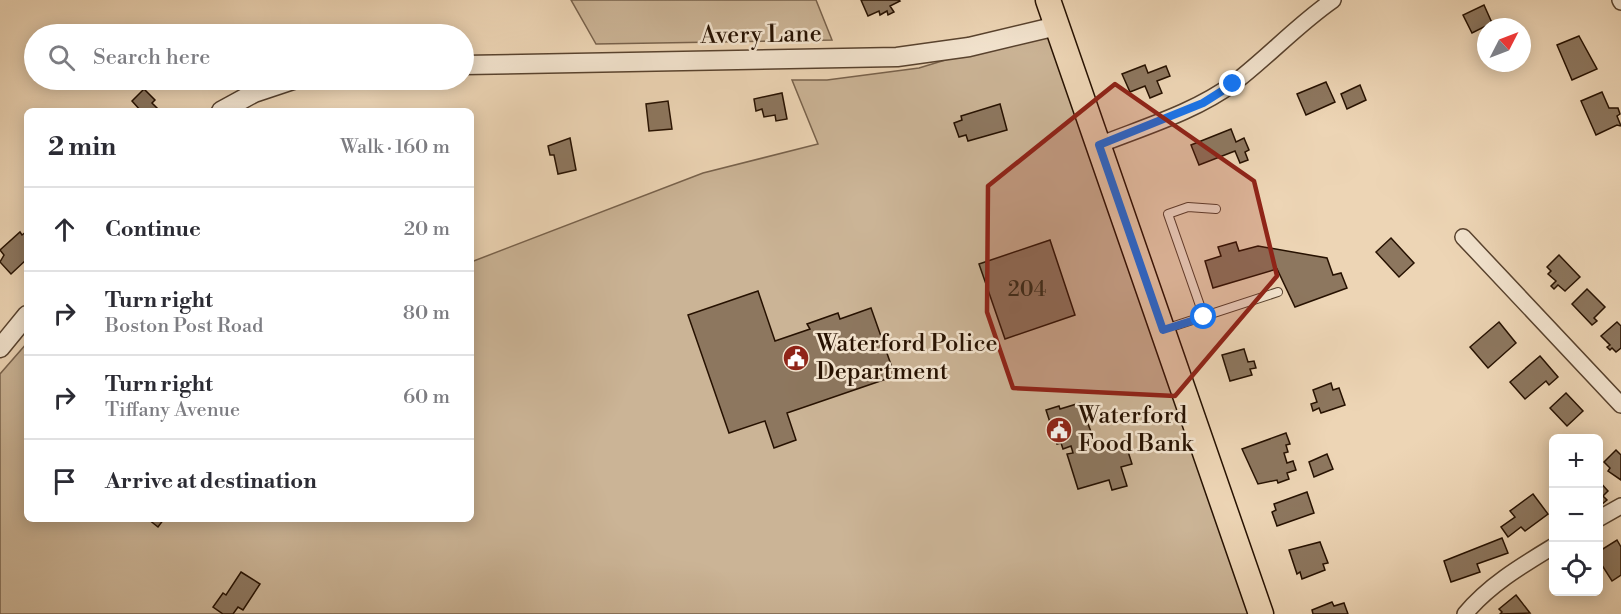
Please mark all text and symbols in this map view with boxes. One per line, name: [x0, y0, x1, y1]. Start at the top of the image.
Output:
north arrow: [1477, 18, 1531, 72]
street label: Avery Lane: [699, 19, 822, 51]
search box: [24, 24, 474, 90]
icon: search: [45, 41, 78, 74]
text: Search here: [93, 44, 210, 71]
route end: [1219, 70, 1245, 96]
text: 2 min: [48, 131, 116, 163]
text: Walk · 160 m: [340, 135, 450, 160]
icon: ahead: [48, 213, 81, 246]
text: Continue: [105, 216, 201, 243]
text: 20 m: [404, 217, 450, 242]
house number: 204: [1008, 277, 1046, 303]
text: Turn right: [105, 287, 213, 314]
icon: right: [48, 297, 81, 330]
text: 80 m: [403, 301, 450, 326]
route start: [1190, 303, 1216, 329]
text: Boston Post Road: [105, 314, 263, 339]
place label: Waterford Police Department: [815, 329, 998, 387]
public building icon: Waterford Police Department: [781, 343, 811, 373]
text: Turn right: [105, 371, 213, 398]
icon: right: [48, 381, 81, 414]
text: 60 m: [403, 385, 450, 410]
text: Tiffany Avenue: [105, 398, 240, 423]
place label: Waterford Food Bank: [1077, 401, 1195, 459]
public building icon: Waterford Food Bank: [1044, 415, 1074, 445]
map controls: [1549, 434, 1603, 596]
button: +: [1549, 434, 1603, 488]
icon: arrive: [48, 465, 81, 498]
text: Arrive at destination: [105, 468, 317, 495]
button: −: [1549, 488, 1603, 542]
button: locate: [1549, 542, 1603, 596]

